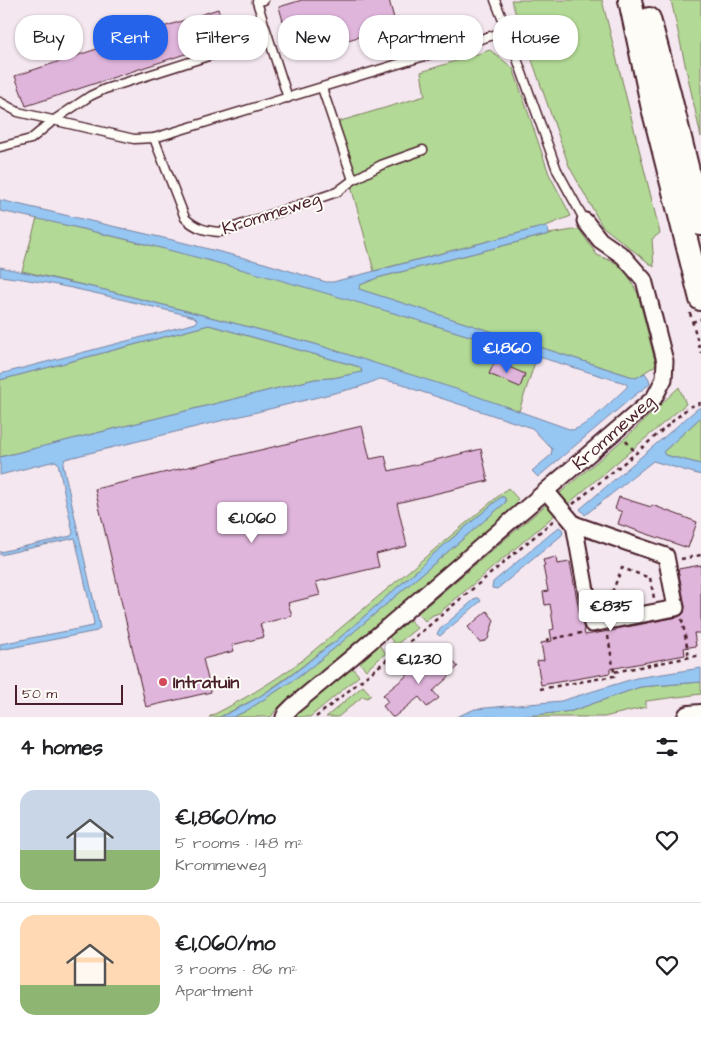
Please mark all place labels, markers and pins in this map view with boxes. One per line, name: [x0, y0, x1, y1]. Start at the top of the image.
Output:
pin: €1,860: [466, 332, 548, 374]
pin: €1,060: [211, 502, 293, 544]
pin: €835: [581, 590, 641, 632]
pin: €1,230: [378, 642, 460, 685]
place label: Intratuin: [173, 670, 239, 695]
marker: Intratuin: [157, 676, 169, 688]

